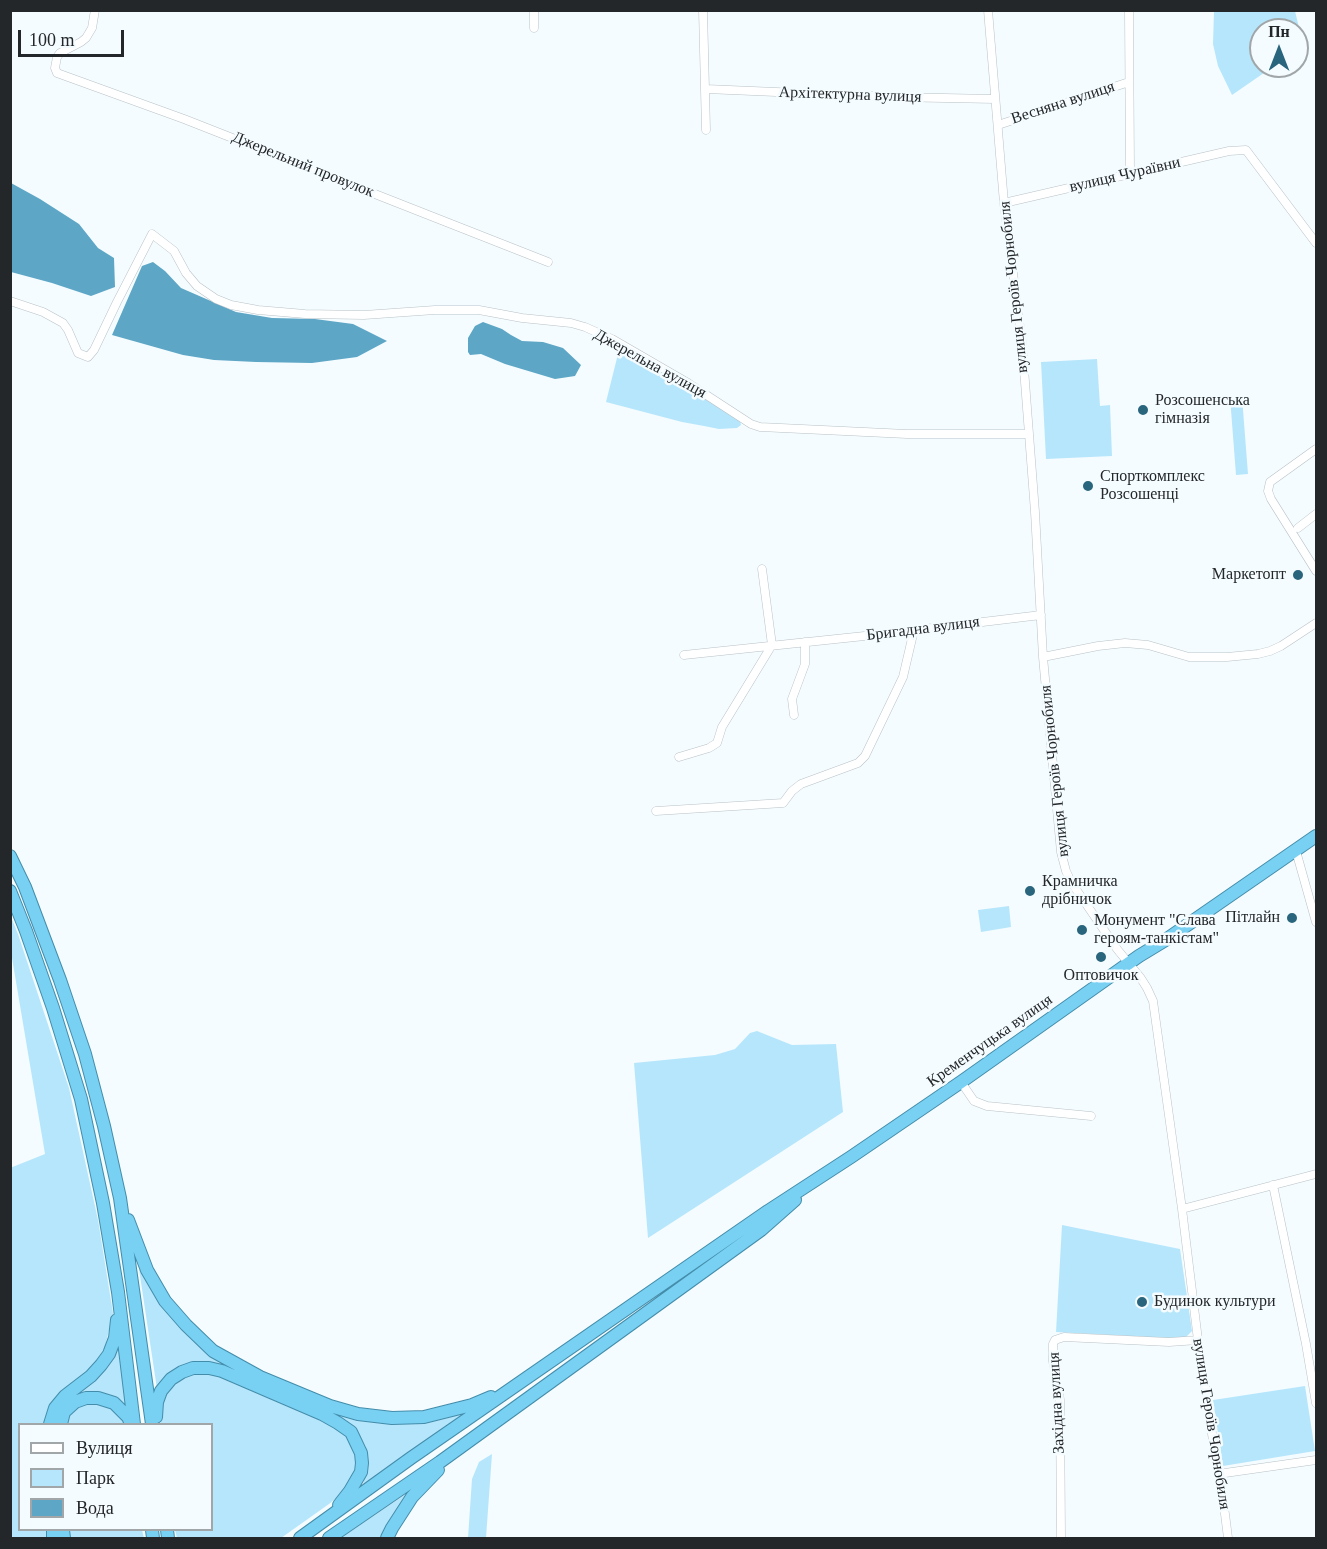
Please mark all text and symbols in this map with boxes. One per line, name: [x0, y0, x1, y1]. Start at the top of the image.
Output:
scale bar: [21, 18, 128, 56]
north arrow: [1249, 18, 1309, 78]
text: Пн: [1268, 23, 1290, 40]
text: 100 m: [29, 30, 75, 50]
street label: Весняна вулиця: [1009, 77, 1117, 129]
street label: Архітектурна вулиця: [778, 83, 922, 107]
street label: Джерельний провулок: [229, 128, 377, 202]
street label: вулиця Чураївни: [1068, 153, 1182, 197]
street label: вулиця Героїв Чорнобиля: [995, 200, 1033, 374]
street label: Джерельна вулиця: [590, 325, 710, 403]
place label: Розсошенська гімназія: [1155, 391, 1250, 429]
marker: Розсошенська гімназія: [1136, 403, 1150, 417]
place label: Спорткомплекс Розсошенці: [1100, 467, 1205, 505]
marker: Спорткомплекс Розсошенці: [1081, 479, 1095, 493]
place label: Маркетопт: [1212, 565, 1286, 585]
marker: Маркетопт: [1291, 568, 1305, 582]
street label: Бригадна вулиця: [865, 613, 981, 645]
street label: вулиця Героїв Чорнобиля: [1036, 684, 1074, 858]
place label: Крамничка дрібничок: [1042, 872, 1118, 910]
marker: Крамничка дрібничок: [1023, 884, 1037, 898]
place label: Пітлайн: [1225, 908, 1280, 928]
place label: Монумент "Слава героям-танкістам": [1094, 911, 1219, 949]
marker: Пітлайн: [1285, 911, 1299, 925]
marker: Монумент "Слава героям-танкістам": [1075, 923, 1089, 937]
marker: Оптовичок: [1094, 950, 1108, 964]
place label: Оптовичок: [1064, 966, 1138, 986]
street label: Кременчуцька вулиця: [924, 990, 1056, 1092]
place label: Будинок культури: [1154, 1292, 1276, 1312]
marker: Будинок культури: [1135, 1295, 1149, 1309]
street label: вулиця Героїв Чорнобиля: [1188, 1337, 1234, 1511]
street label: Західна вулиця: [1045, 1351, 1069, 1455]
legend: [18, 1423, 213, 1531]
text: Вулиця: [76, 1438, 133, 1458]
text: Парк: [76, 1468, 115, 1488]
text: Вода: [76, 1498, 114, 1518]

